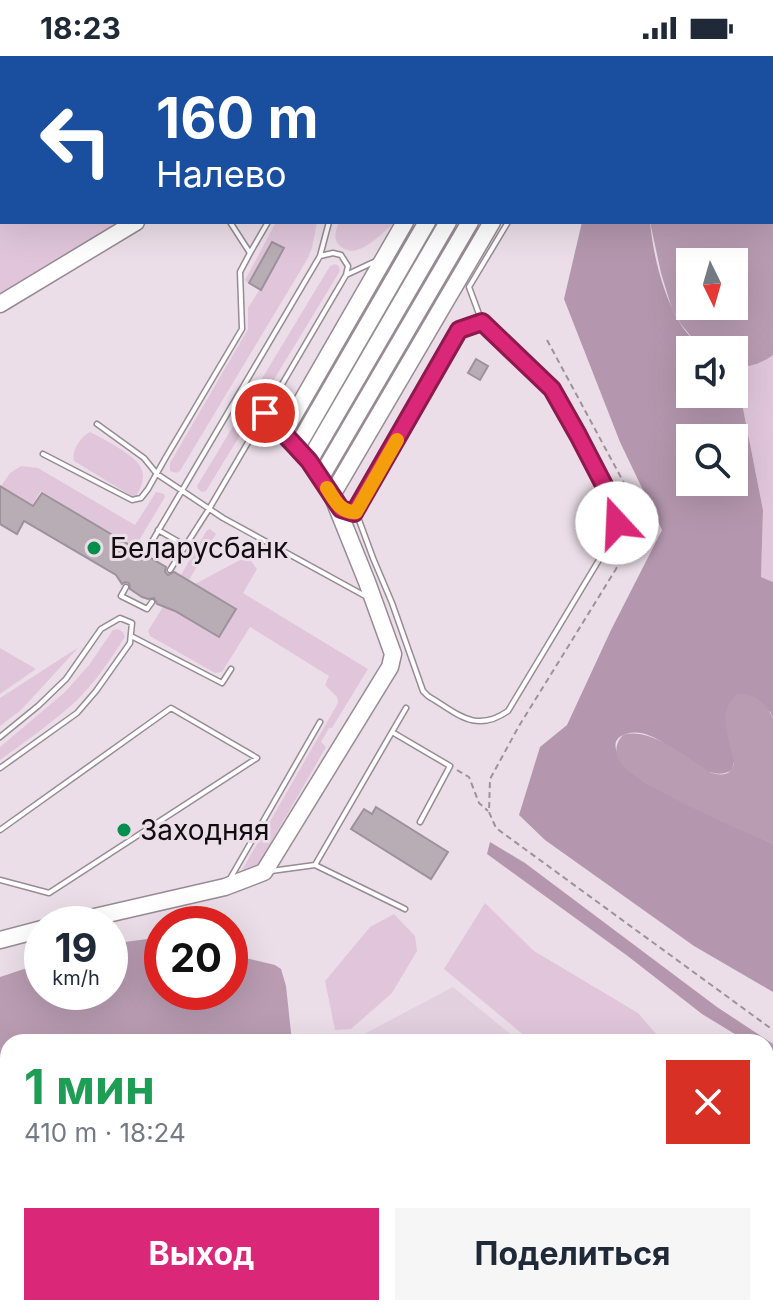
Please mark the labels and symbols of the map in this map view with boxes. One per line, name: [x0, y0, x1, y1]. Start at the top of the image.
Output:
north arrow: [676, 248, 748, 320]
pin: [231, 379, 299, 447]
position arrow: [575, 481, 659, 565]
place label: Беларусбанк: [110, 531, 288, 565]
marker: Беларусбанк: [85, 539, 103, 557]
place label: Заходняя: [140, 813, 270, 847]
marker: Заходняя: [115, 821, 133, 839]
speed limit sign: 20: [144, 906, 248, 1010]

